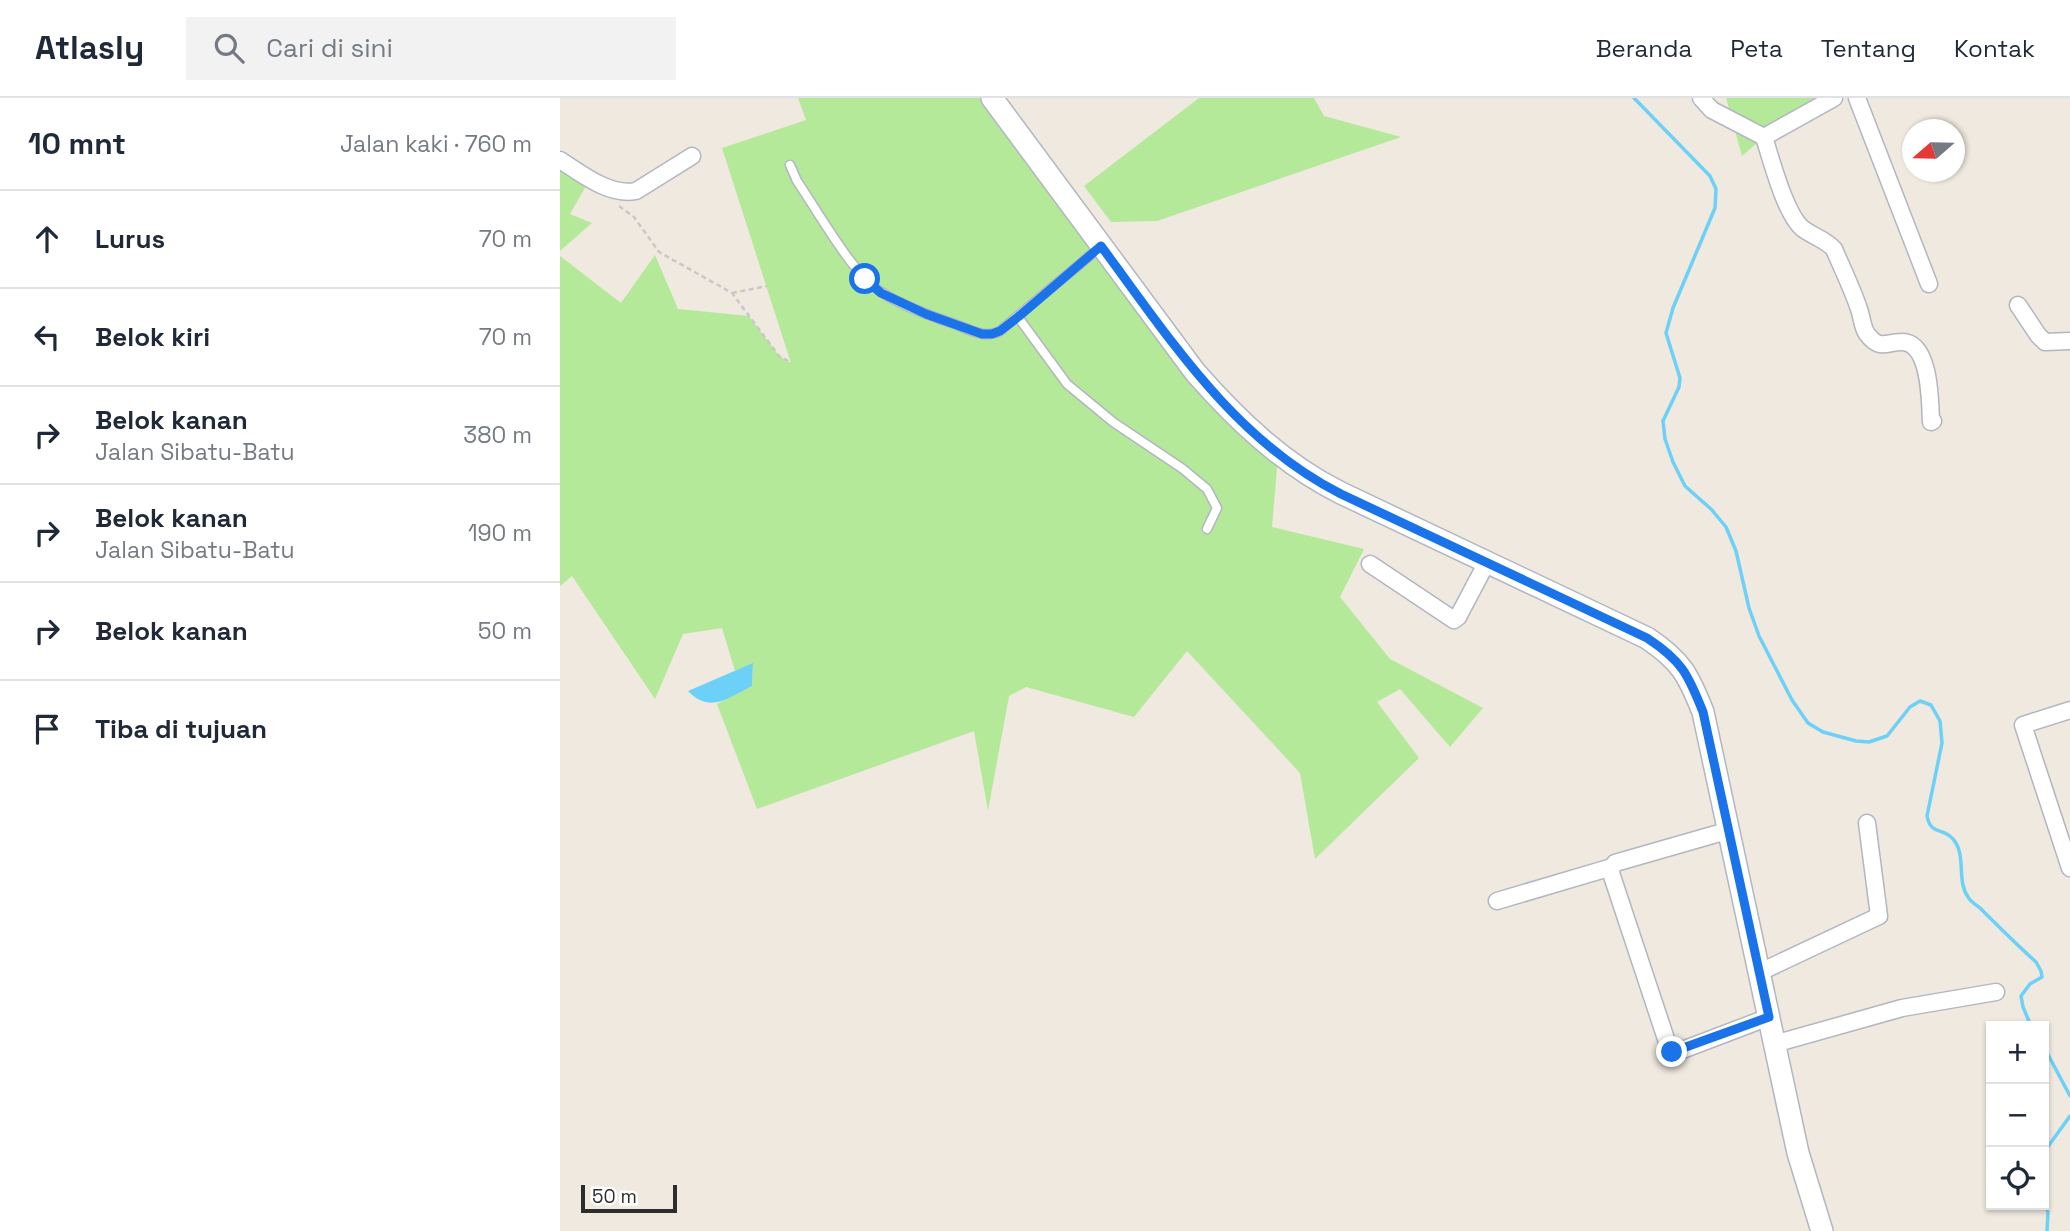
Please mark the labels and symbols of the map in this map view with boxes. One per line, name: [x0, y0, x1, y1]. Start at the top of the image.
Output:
north arrow: [1902, 119, 1965, 182]
route start: [849, 263, 880, 294]
route end: [1656, 1036, 1687, 1067]
scale bar: [581, 1182, 677, 1214]

